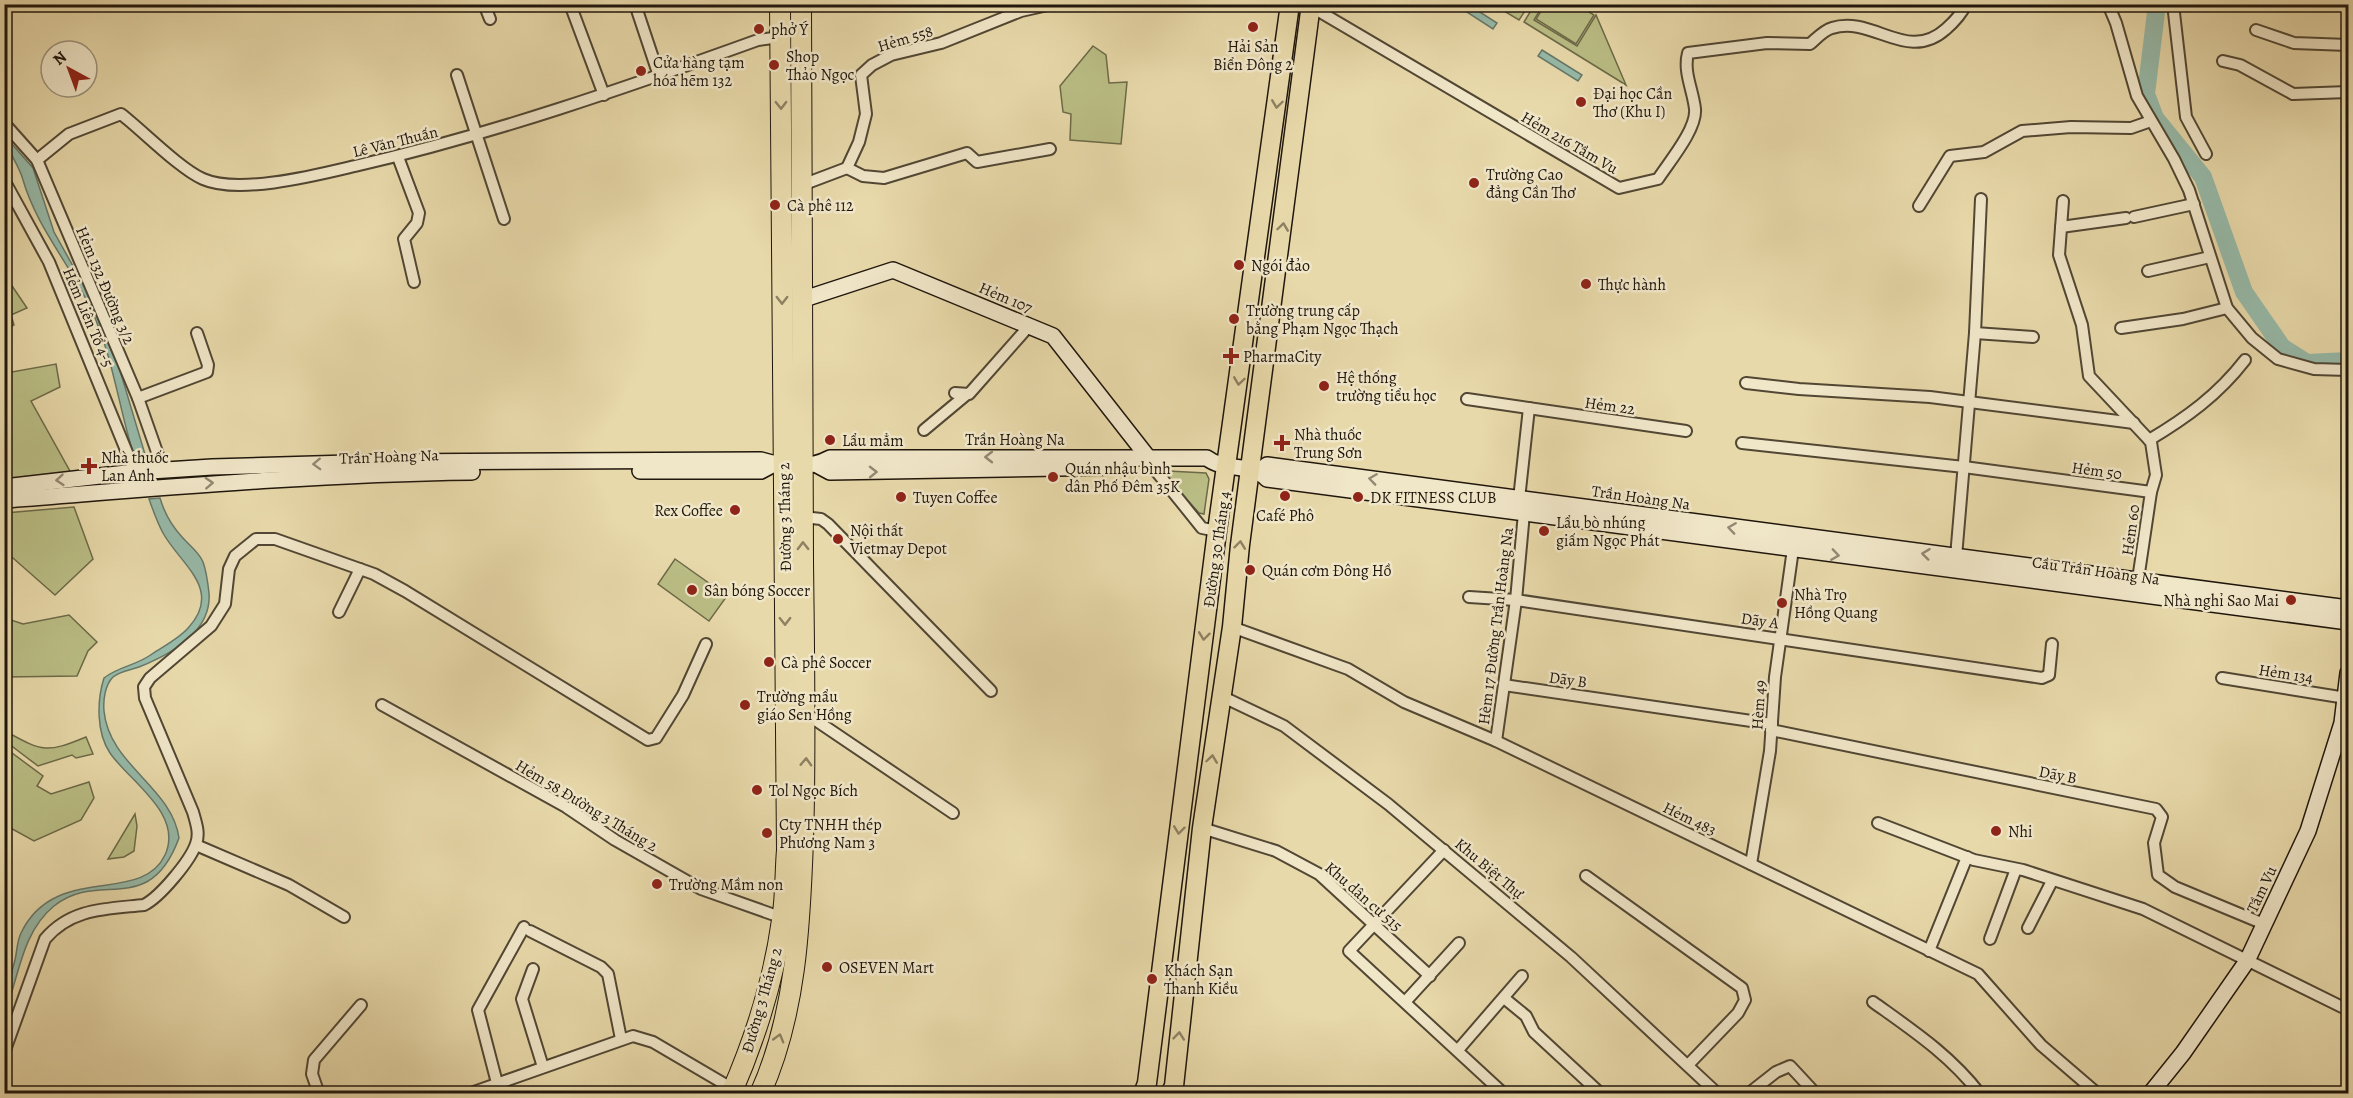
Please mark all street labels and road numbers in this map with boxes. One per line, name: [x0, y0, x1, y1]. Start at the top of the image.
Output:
street label: Hẻm 558: [875, 20, 936, 58]
street label: Hẻm 216 Tầm Vu: [1517, 106, 1622, 180]
street label: Lê Văn Thuấn: [350, 121, 440, 163]
street label: Hẻm 132 Đường 3/2: [70, 223, 140, 348]
street label: Hẻm Liên Tổ 4-5: [57, 264, 119, 371]
street label: Hẻm 107: [975, 277, 1036, 319]
street label: Hẻm 22: [1583, 392, 1637, 420]
street label: Trần Hoàng Na: [965, 429, 1065, 451]
street label: Trần Hoàng Na: [339, 444, 440, 470]
street label: Hẻm 50: [2070, 457, 2124, 485]
street label: Đường 3 Tháng 2: [773, 462, 797, 572]
street label: Trần Hoàng Na: [1590, 480, 1692, 516]
street label: Đường 30 Tháng 4: [1198, 490, 1236, 609]
street label: Hẻm 60: [2117, 503, 2145, 557]
street label: Hèm 17 Đường Trần Hoàng Na: [1473, 526, 1519, 726]
street label: Cầu Trần Hoàng Na: [2031, 551, 2162, 591]
street label: Dãy A: [1739, 607, 1781, 635]
street label: Hẻm 134: [2257, 659, 2315, 689]
street label: Dãy B: [1547, 666, 1588, 694]
street label: Hèm 49: [1746, 679, 1772, 731]
street label: Hẻm 58 Đường 3 Tháng 2: [511, 755, 662, 857]
street label: Dãy B: [2037, 761, 2079, 789]
street label: Hẻm 483: [1659, 797, 1720, 841]
street label: Khu Biệt Thự: [1450, 833, 1529, 904]
street label: Khu dân cư 515: [1320, 857, 1407, 937]
street label: Tầm Vu: [2241, 862, 2283, 917]
street label: Đường 3 Tháng 2: [736, 944, 788, 1056]

